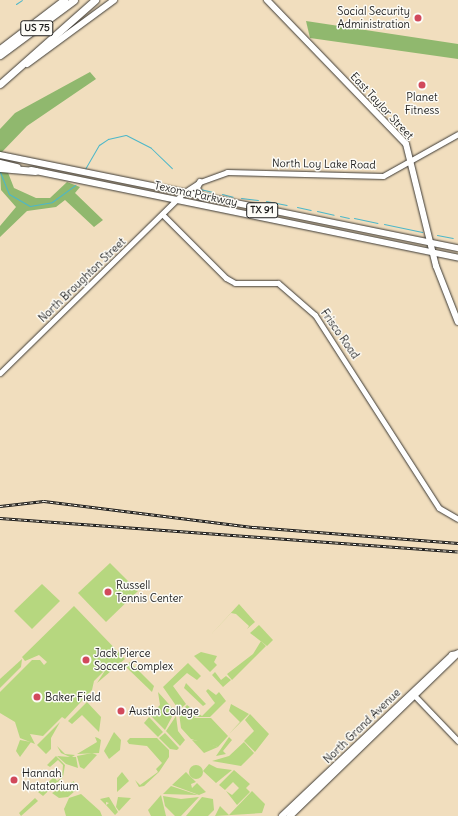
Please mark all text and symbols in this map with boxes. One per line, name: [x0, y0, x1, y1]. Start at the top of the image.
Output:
place label: Social Security Administration: [337, 5, 410, 31]
marker: Social Security Administration: [413, 13, 423, 23]
road number: US 75: [20, 20, 54, 36]
street label: East Taylor Street: [348, 70, 416, 142]
marker: Planet Fitness: [417, 80, 427, 90]
place label: Planet Fitness: [405, 91, 439, 117]
street label: North Loy Lake Road: [272, 156, 376, 172]
street label: Texoma Parkway: [153, 179, 239, 209]
road number: TX 91: [246, 202, 278, 218]
street label: North Broughton Street: [36, 235, 128, 325]
street label: Frisco Road: [318, 307, 362, 361]
place label: Russell Tennis Center: [116, 579, 183, 605]
marker: Russell Tennis Center: [103, 587, 113, 597]
place label: Jack Pierce Soccer Complex: [94, 647, 173, 673]
marker: Jack Pierce Soccer Complex: [81, 655, 91, 665]
street label: North Grand Avenue: [321, 686, 403, 766]
place label: Baker Field: [45, 690, 101, 704]
marker: Baker Field: [32, 692, 42, 702]
place label: Austin College: [129, 704, 199, 718]
marker: Austin College: [116, 706, 126, 716]
place label: Hannah Natatorium: [22, 767, 79, 793]
marker: Hannah Natatorium: [9, 775, 19, 785]

